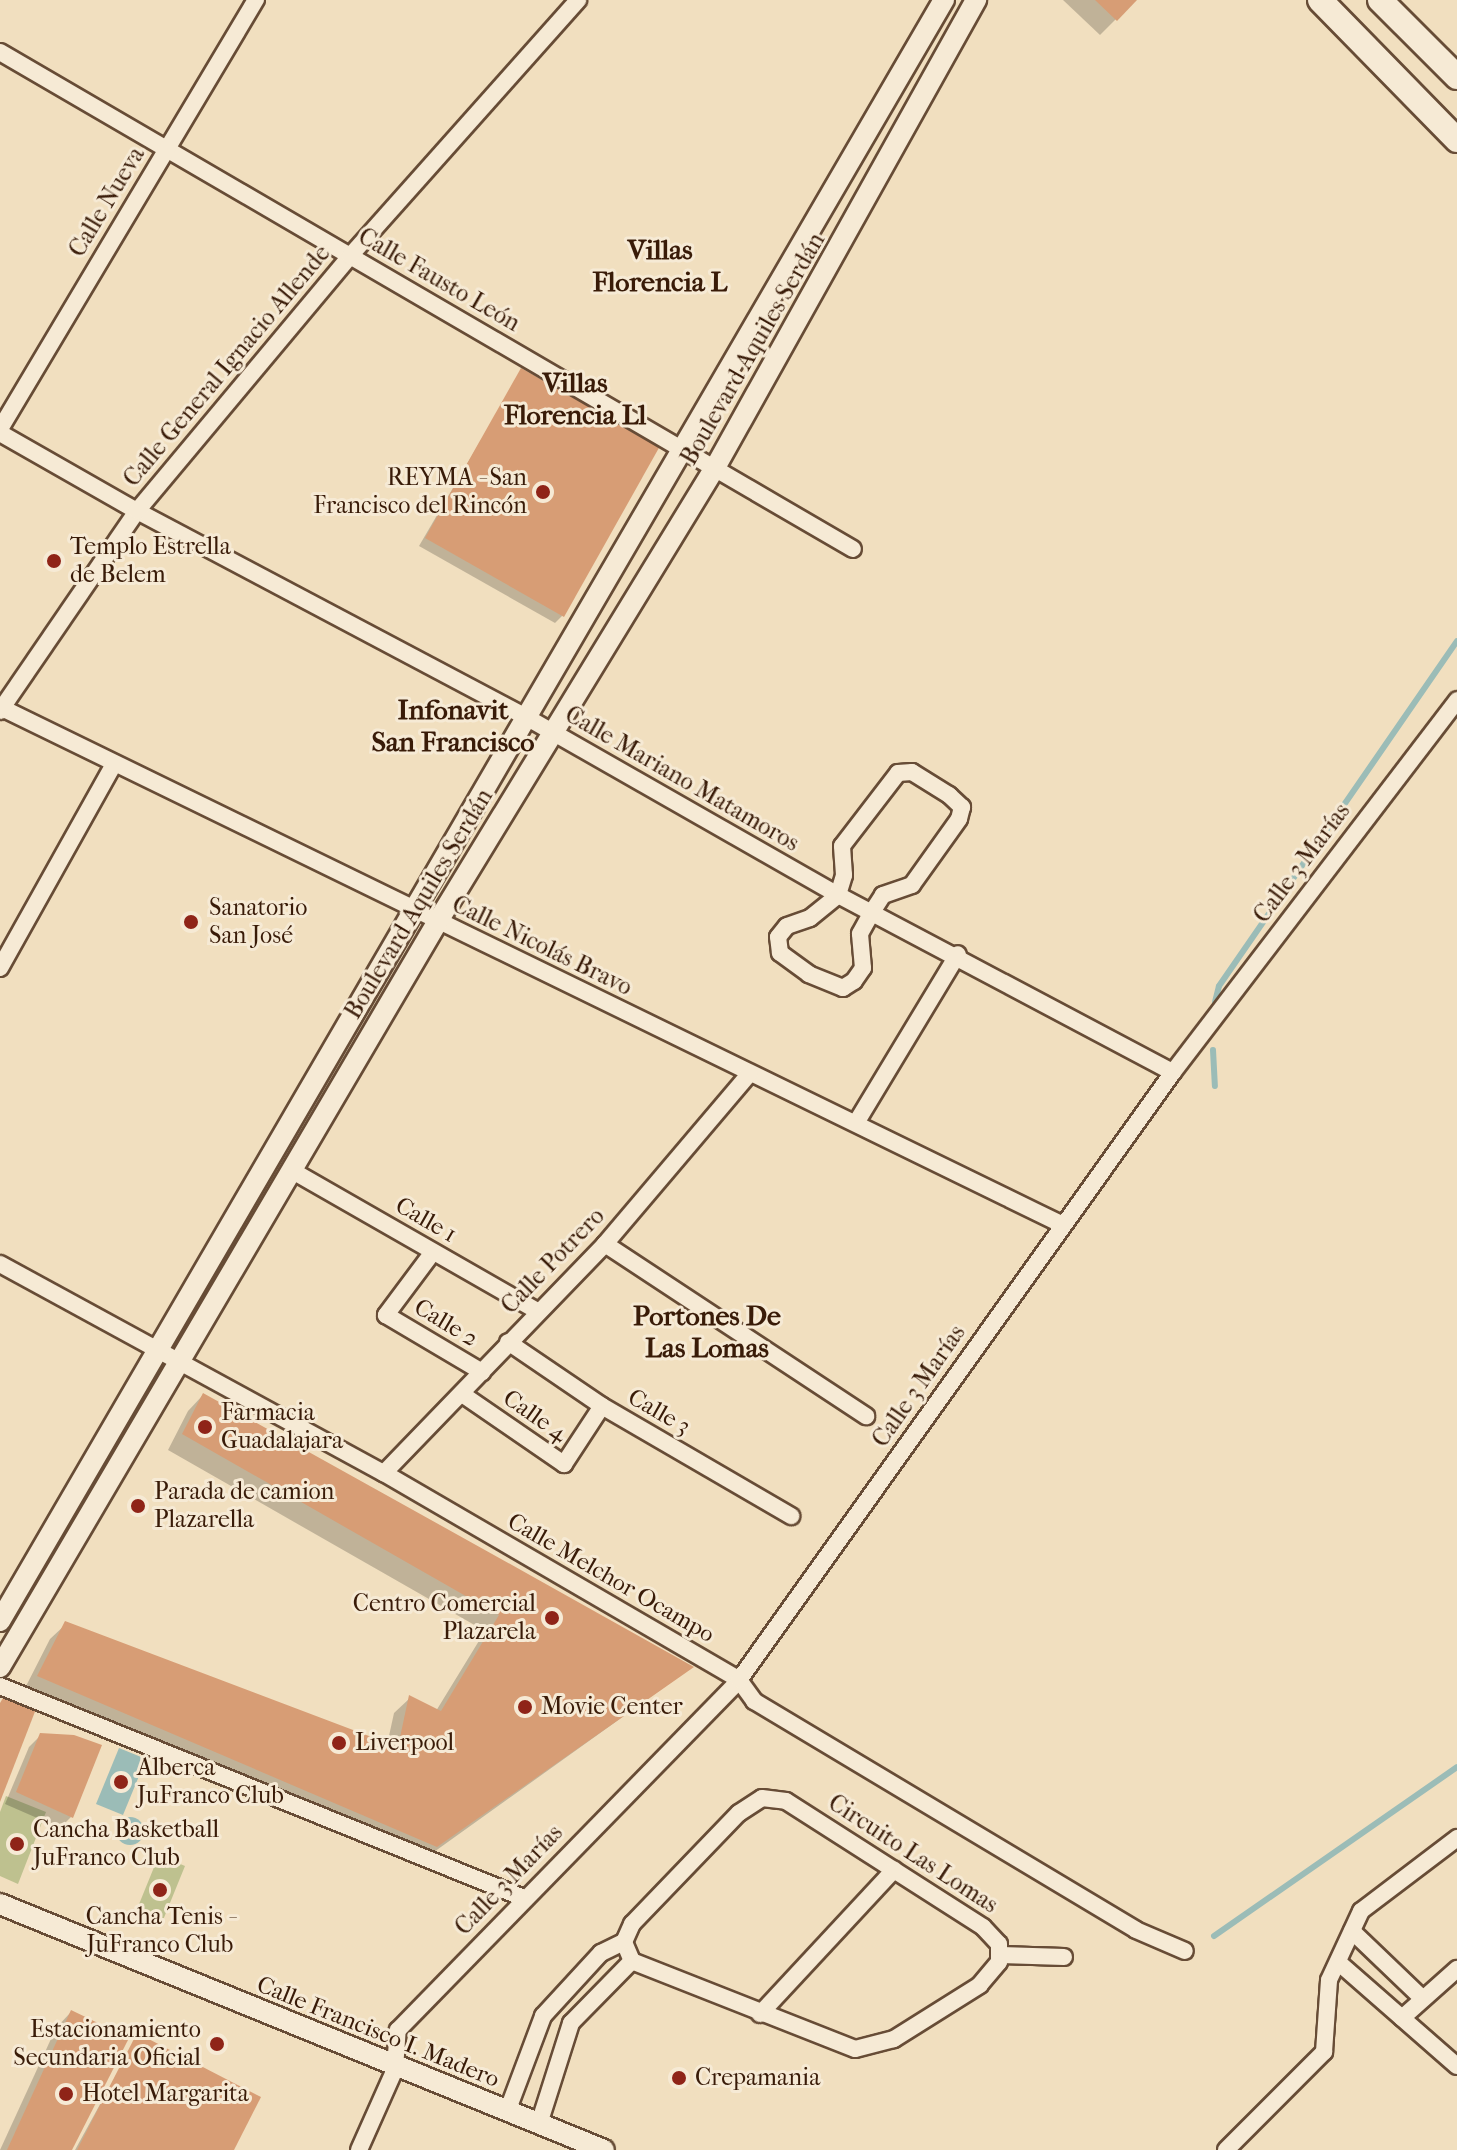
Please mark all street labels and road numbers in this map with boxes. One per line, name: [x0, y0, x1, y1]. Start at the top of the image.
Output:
street label: Calle Nueva: [63, 142, 151, 262]
street label: Calle Fausto León: [353, 222, 525, 338]
street label: Boulevard Aquiles Serdán: [675, 228, 831, 470]
street label: Calle General Ignacio Allende: [118, 239, 336, 493]
street label: Calle Mariano Matamoros: [560, 700, 804, 858]
street label: Boulevard Aquiles Serdán: [339, 784, 499, 1024]
street label: Calle 3 Marías: [1248, 797, 1356, 929]
street label: Calle Nicolás Bravo: [447, 890, 637, 1002]
street label: Calle 1: [390, 1191, 462, 1249]
street label: Calle Potrero: [495, 1202, 611, 1320]
street label: Calle 2: [409, 1293, 483, 1353]
street label: Calle 3 Marías: [866, 1319, 972, 1453]
street label: Calle 3: [623, 1383, 695, 1441]
street label: Calle 4: [497, 1384, 573, 1448]
street label: Calle Melchor Ocampo: [502, 1507, 720, 1649]
street label: Circuito Las Lomas: [823, 1788, 1003, 1920]
street label: Calle 3 Marías: [449, 1819, 569, 1941]
street label: Calle Francisco I. Madero: [252, 1970, 504, 2094]

